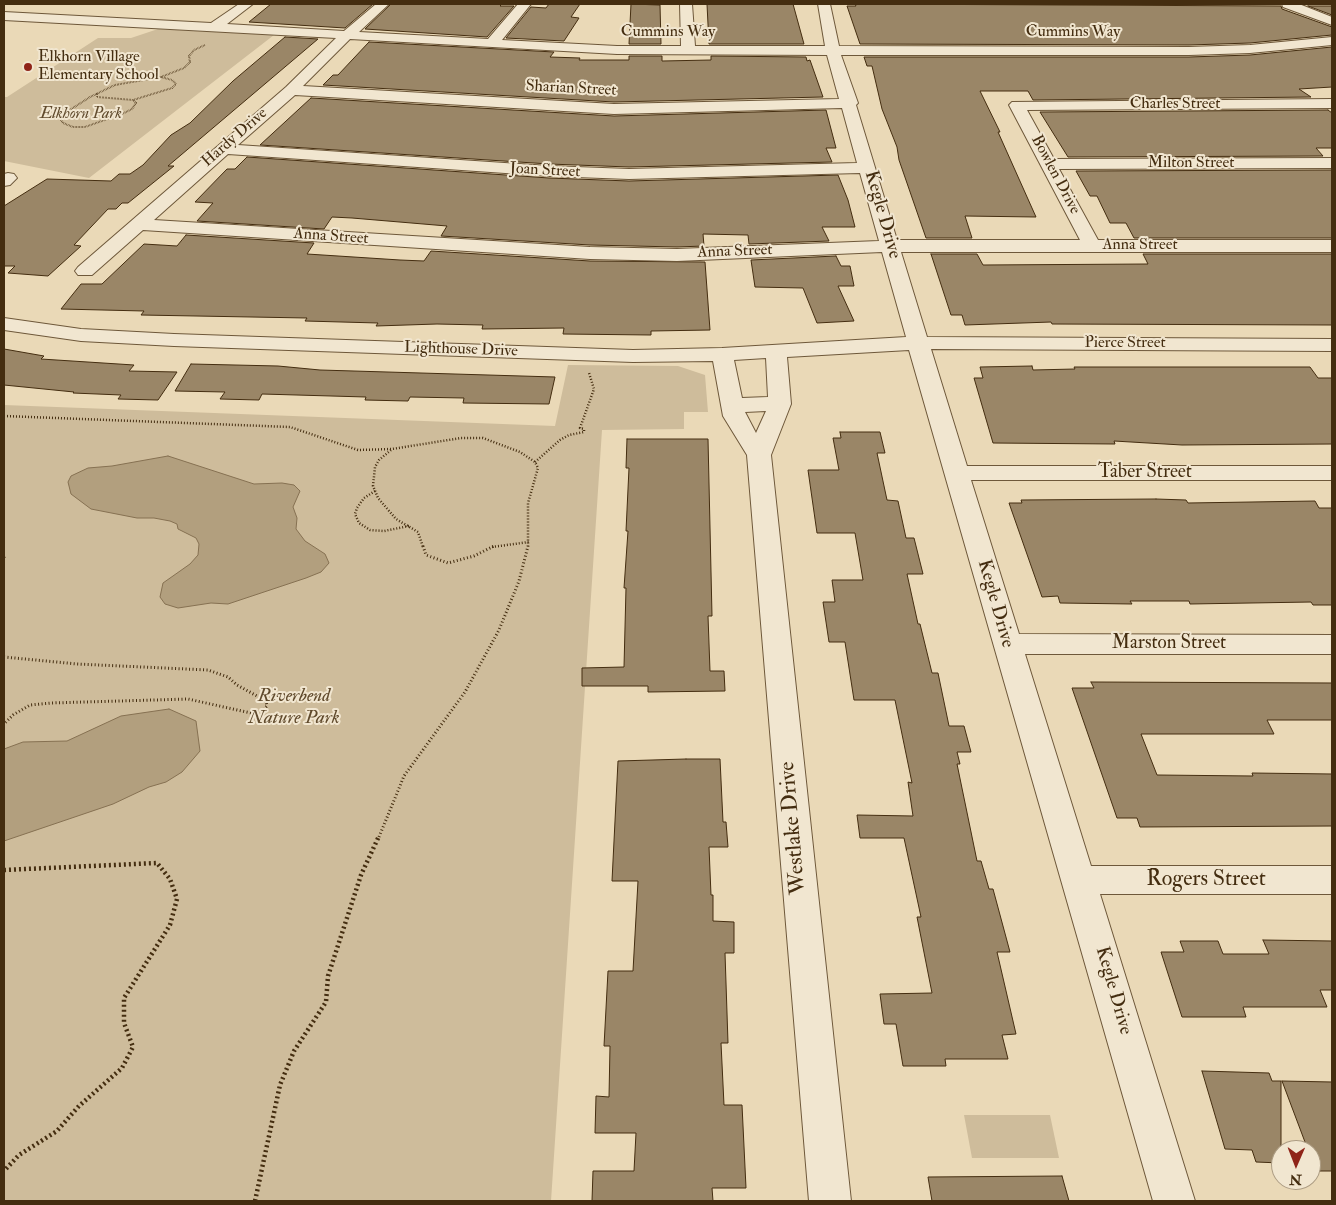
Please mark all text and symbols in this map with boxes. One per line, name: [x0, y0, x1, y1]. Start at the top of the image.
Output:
street label: Cummins Way: [621, 23, 715, 43]
street label: Cummins Way: [1026, 23, 1120, 43]
place label: Elkhorn Village Elementary School: [38, 48, 159, 86]
marker: Elkhorn Village Elementary School: [22, 61, 34, 73]
street label: Sharian Street: [525, 77, 617, 101]
street label: Charles Street: [1130, 95, 1220, 115]
street label: Hardy Drive: [198, 104, 272, 172]
park label: Elkhorn Park: [40, 105, 122, 125]
street label: Bowlen Drive: [1026, 132, 1084, 218]
street label: Milton Street: [1148, 154, 1234, 174]
street label: Joan Street: [509, 160, 581, 182]
street label: Kegle Drive: [859, 168, 905, 262]
street label: Anna Street: [293, 225, 369, 249]
street label: Anna Street: [1102, 236, 1178, 256]
street label: Anna Street: [697, 241, 773, 263]
street label: Pierce Street: [1084, 334, 1166, 354]
street label: Lighthouse Drive: [404, 338, 518, 362]
street label: Taber Street: [1098, 462, 1192, 484]
street label: Kegle Drive: [972, 557, 1018, 651]
street label: Marston Street: [1112, 633, 1226, 655]
park label: Riverbend Nature Park: [248, 686, 340, 730]
street label: Westlake Drive: [775, 760, 813, 896]
street label: Rogers Street: [1146, 867, 1266, 893]
street label: Kegle Drive: [1090, 944, 1136, 1038]
north arrow: [1271, 1140, 1321, 1190]
text: N: [1289, 1171, 1302, 1188]

